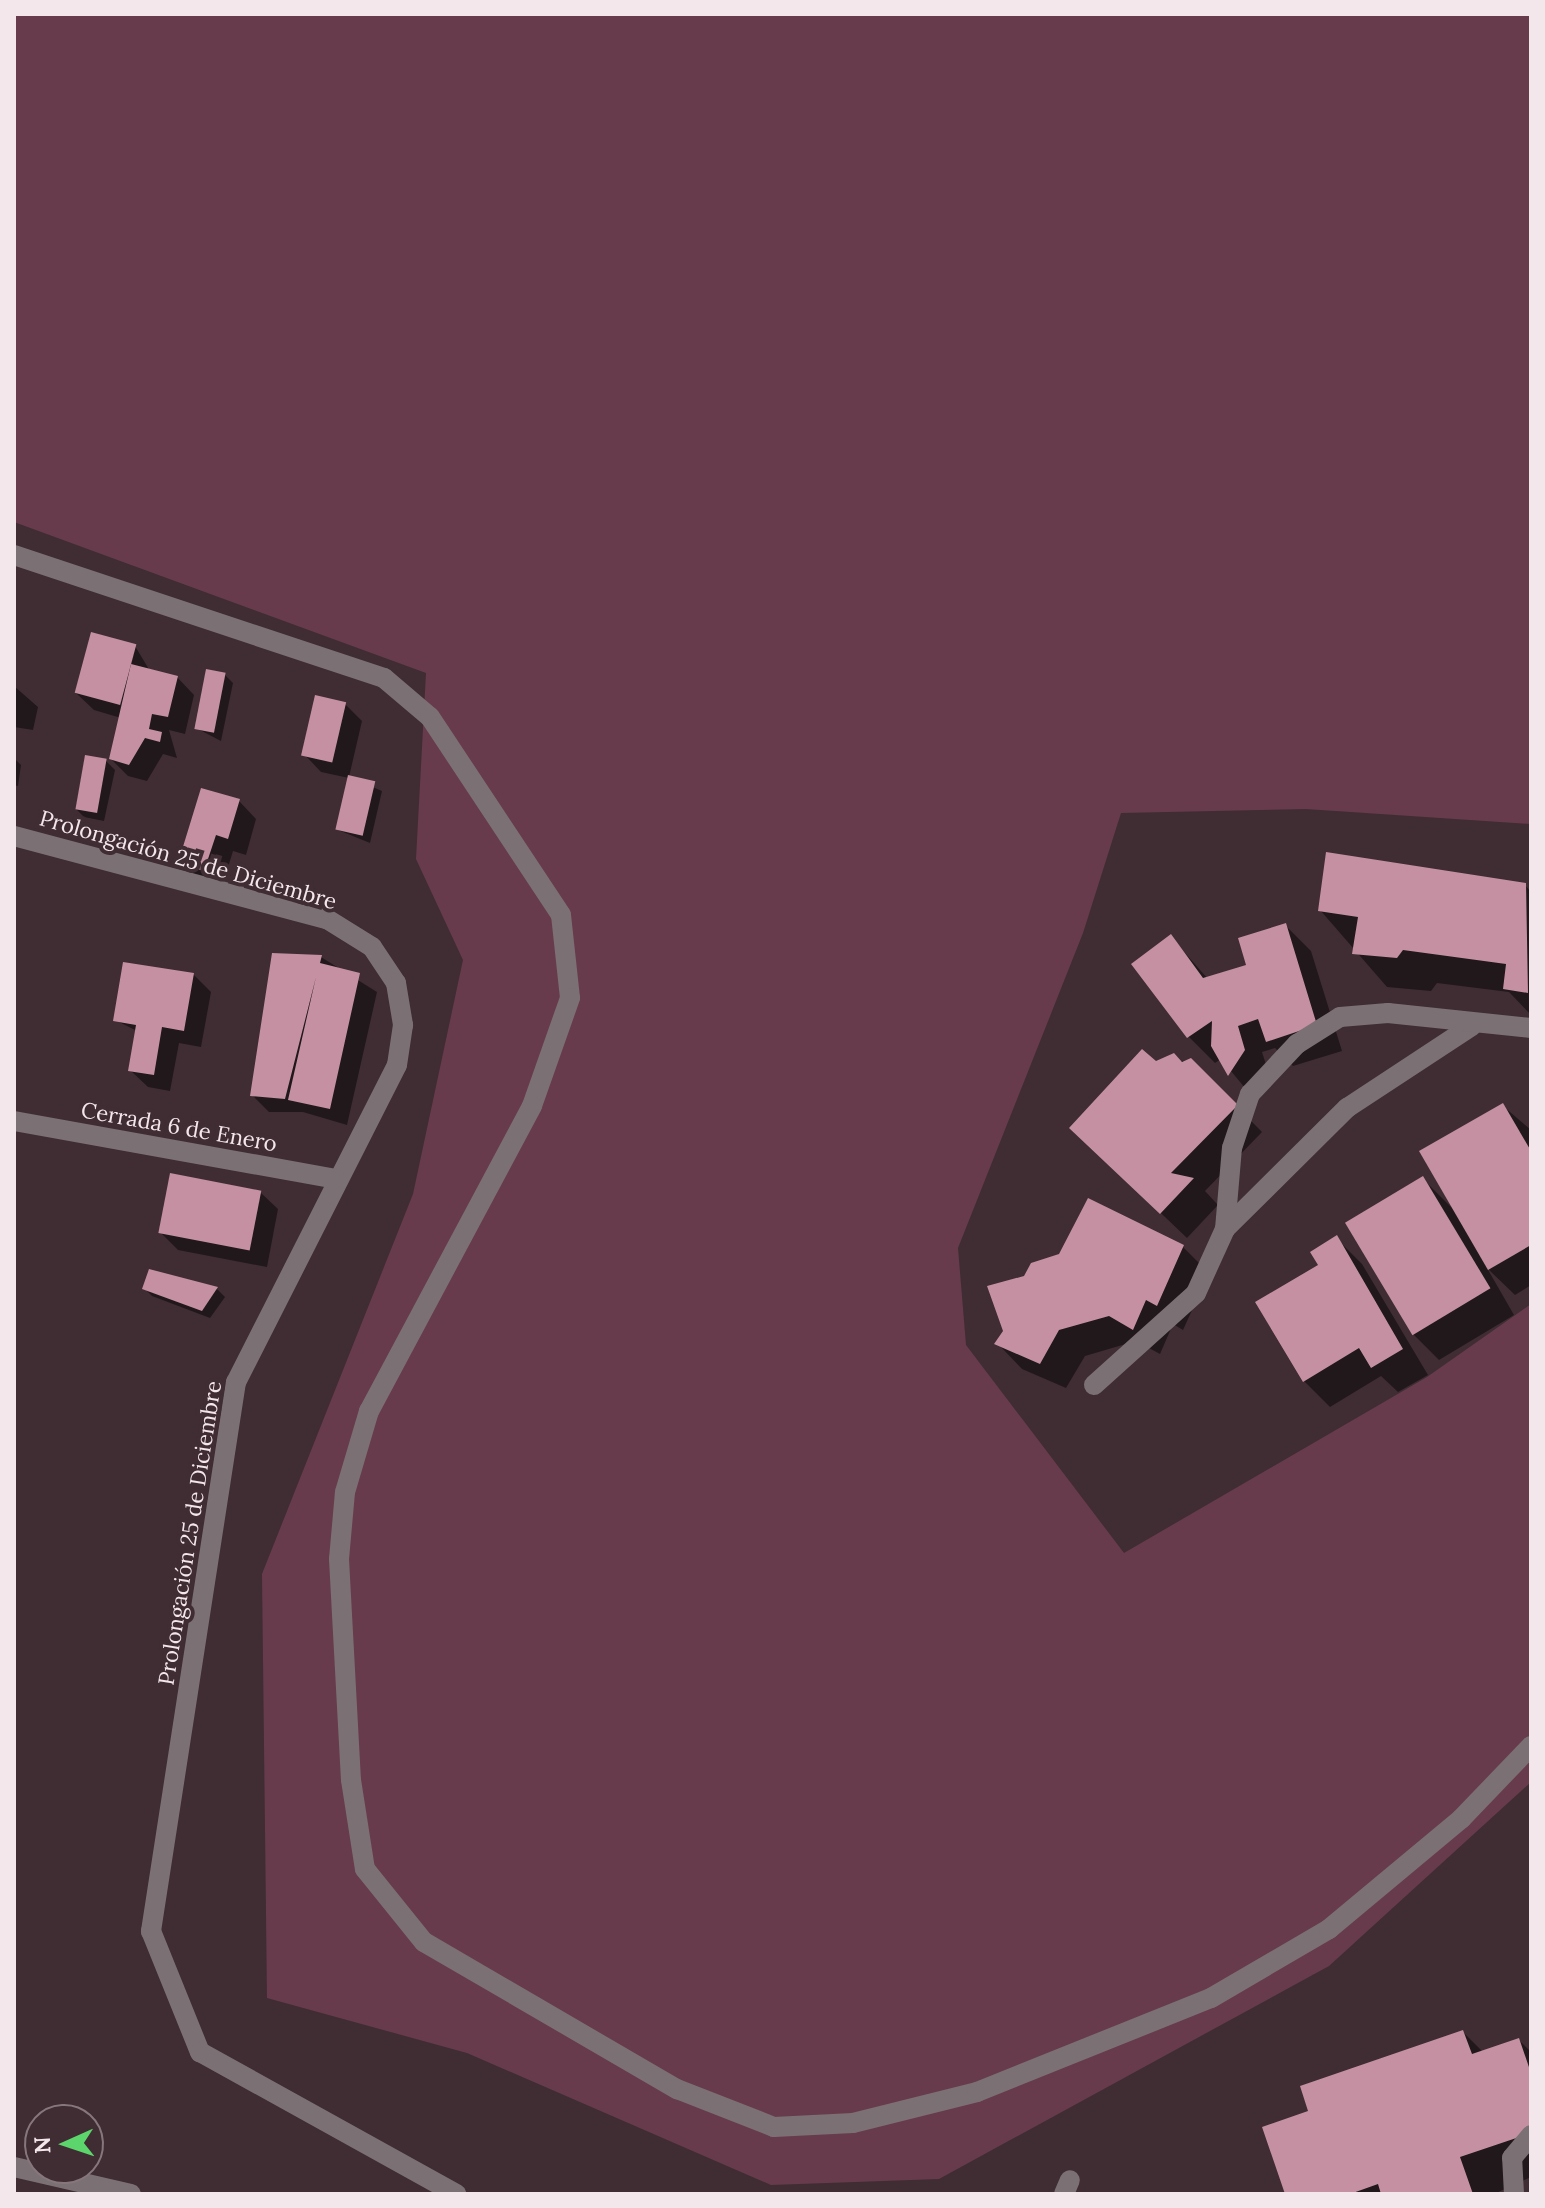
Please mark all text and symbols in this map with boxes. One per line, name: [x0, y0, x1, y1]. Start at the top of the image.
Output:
street label: Prolongación 25 de Diciembre: [36, 805, 340, 915]
street label: Cerrada 6 de Enero: [79, 1097, 279, 1157]
street label: Prolongación 25 de Diciembre: [153, 1379, 227, 1687]
north arrow: [24, 2104, 104, 2184]
text: N: [28, 2136, 56, 2154]

